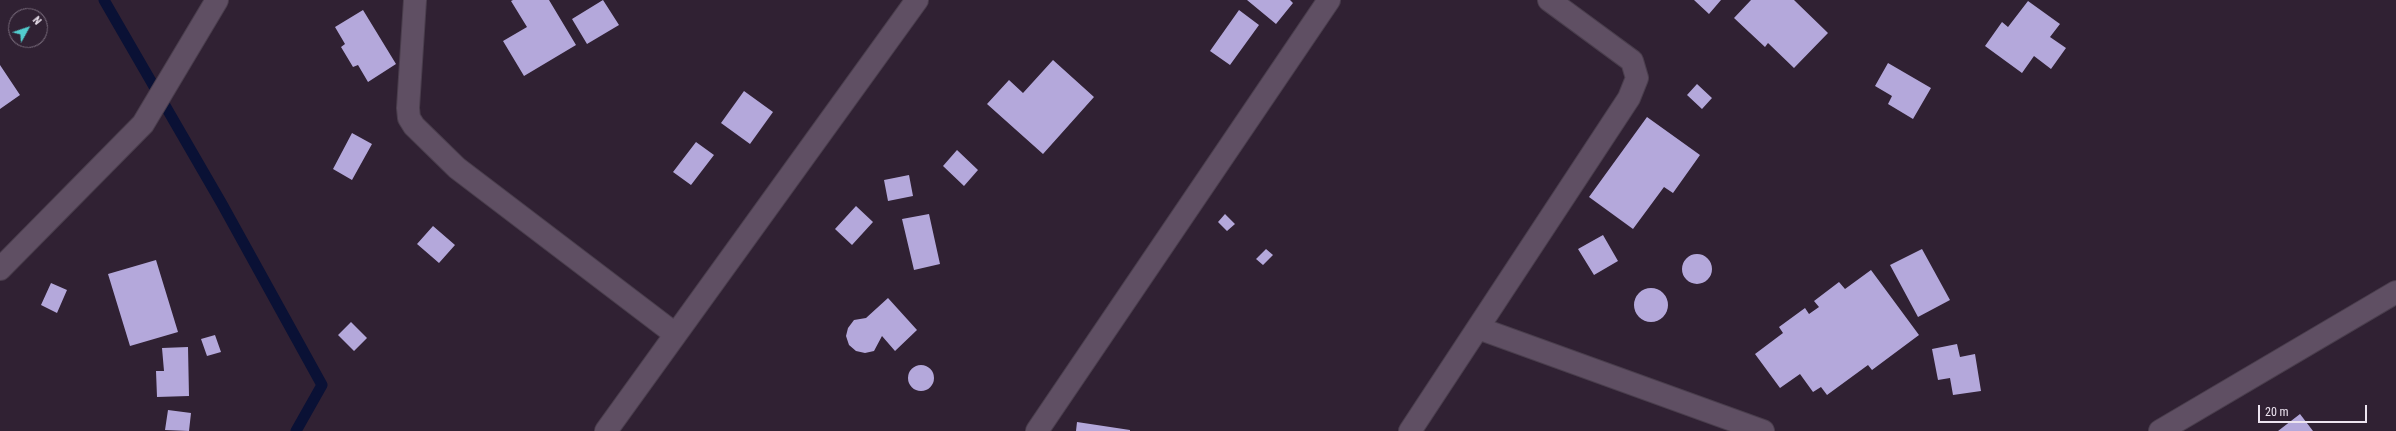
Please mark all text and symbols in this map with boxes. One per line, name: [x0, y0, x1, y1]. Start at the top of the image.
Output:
north arrow: [8, 8, 48, 48]
text: N: [30, 14, 44, 27]
scale bar: [2260, 397, 2369, 423]
text: 20 m: [2265, 405, 2289, 419]

